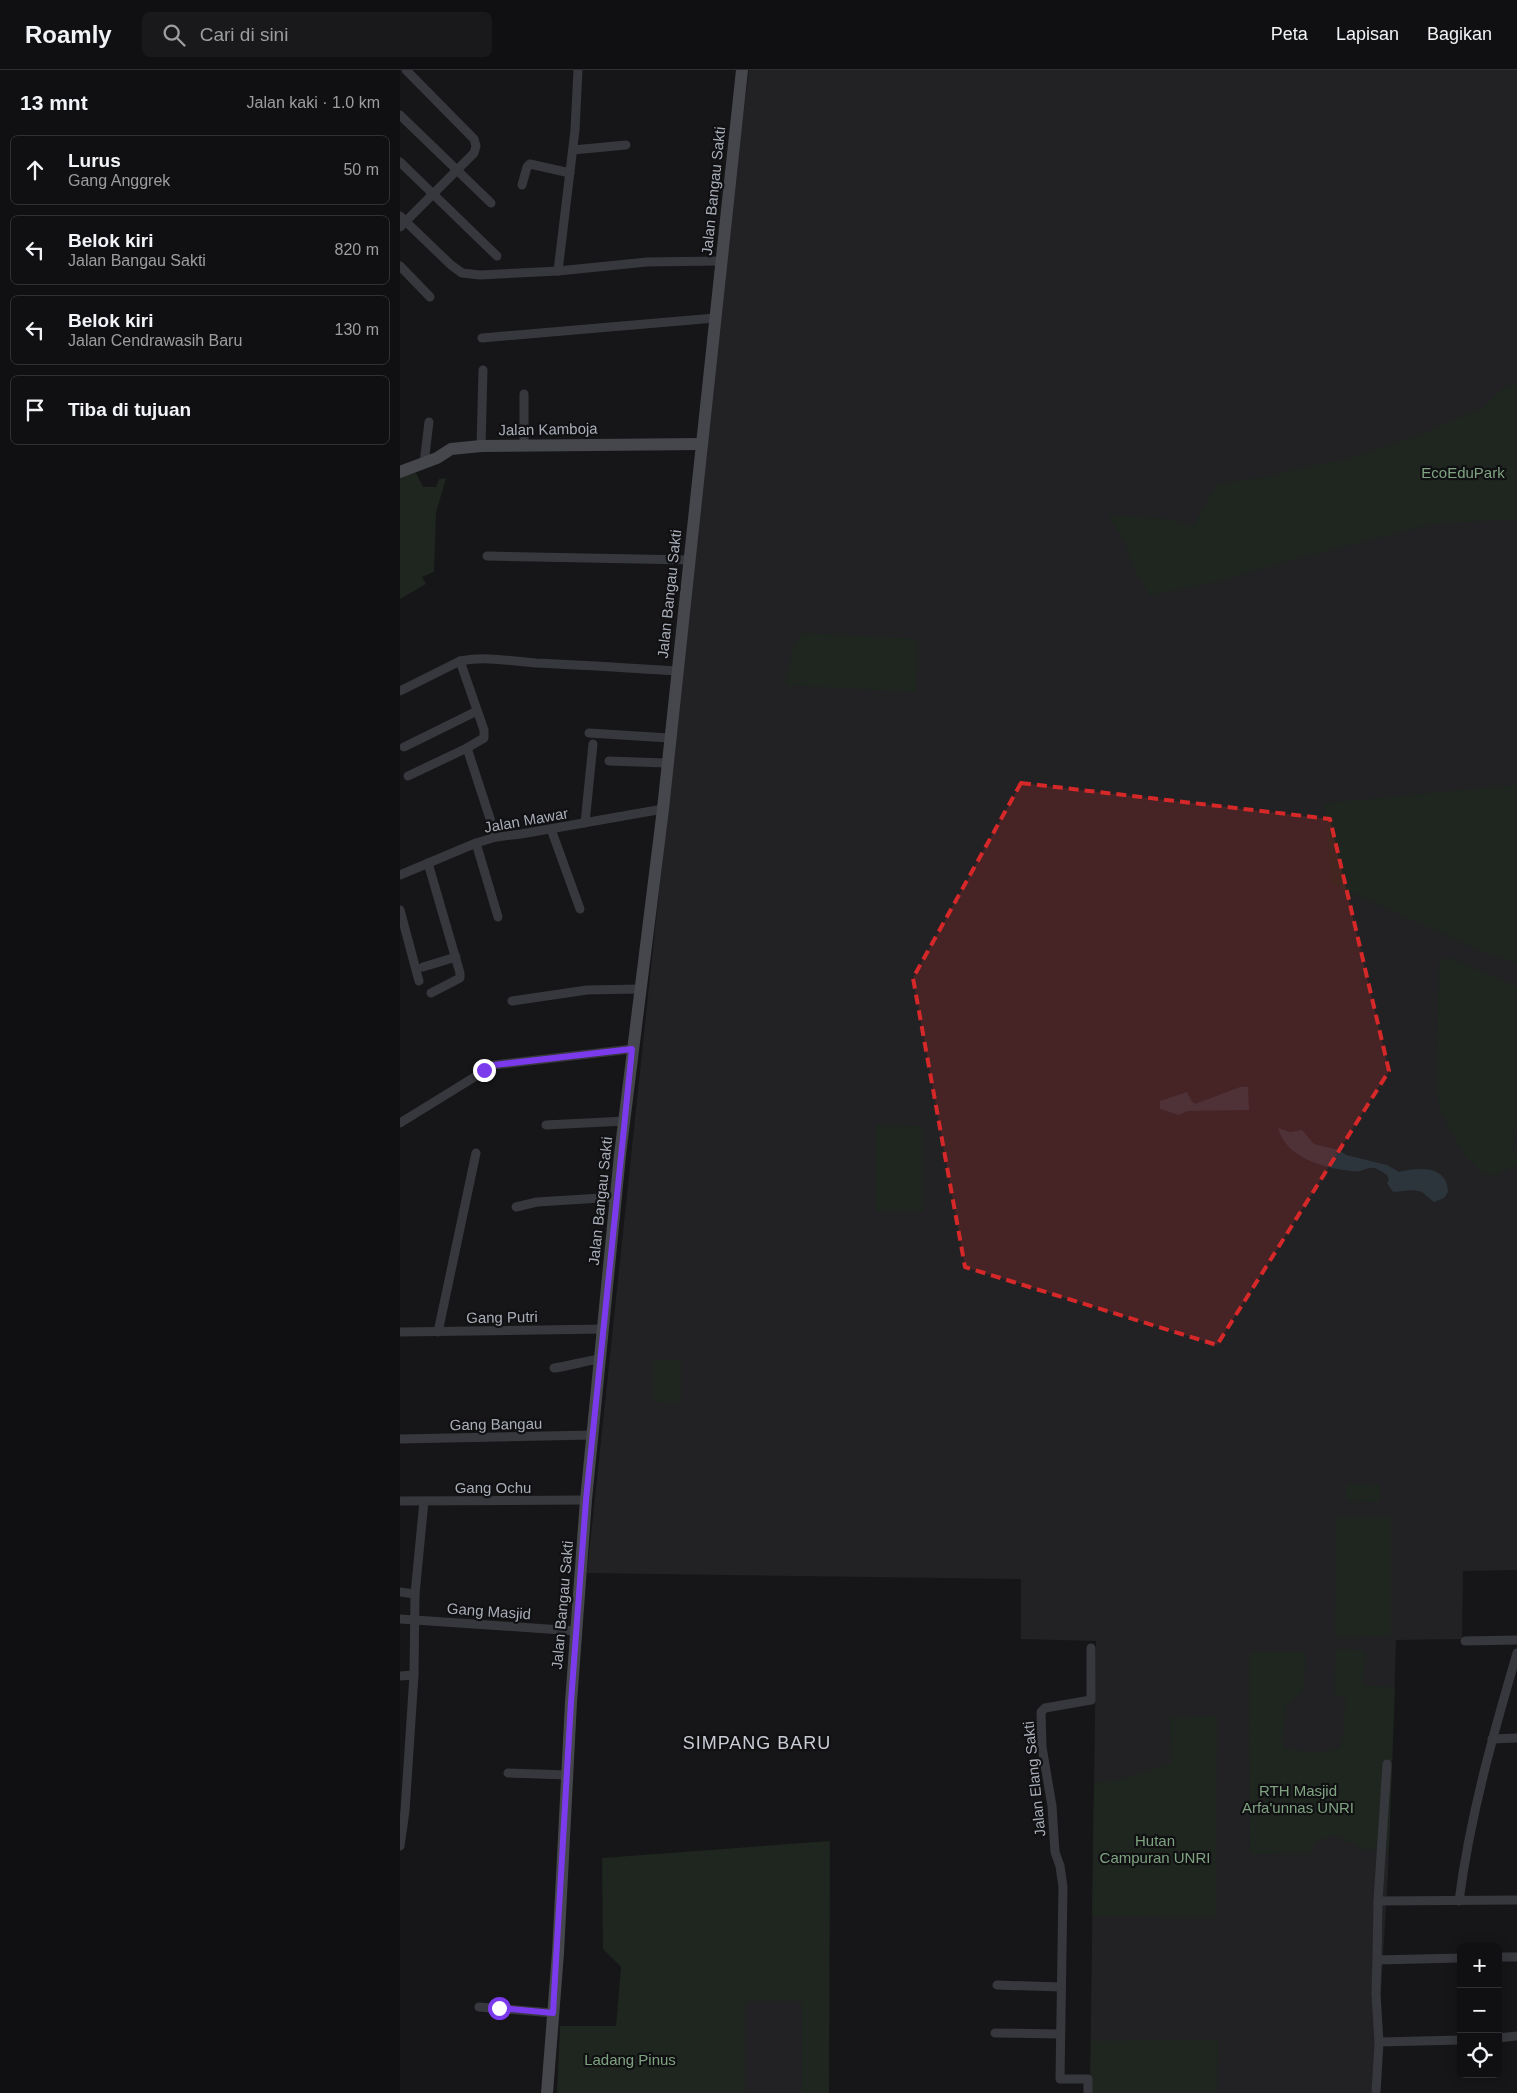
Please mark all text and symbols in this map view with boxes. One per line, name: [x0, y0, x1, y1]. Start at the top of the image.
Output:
search box: [142, 12, 492, 57]
text: Roamly: [25, 21, 112, 48]
icon: search: [160, 21, 188, 49]
text: Cari di sini: [200, 24, 288, 45]
text: Peta: [1271, 24, 1308, 44]
text: Lapisan: [1336, 24, 1399, 44]
text: Bagikan: [1427, 24, 1492, 44]
text: 13 mnt: [20, 91, 88, 114]
text: Jalan kaki · 1.0 km: [247, 94, 380, 111]
street label: Jalan Bangau Sakti: [698, 126, 728, 256]
text: Lurus: [68, 150, 121, 171]
icon: ahead: [21, 156, 49, 184]
text: 50 m: [343, 161, 379, 178]
text: Gang Anggrek: [68, 172, 170, 189]
text: Belok kiri: [68, 230, 154, 251]
icon: left: [21, 236, 49, 264]
text: 820 m: [335, 241, 379, 258]
text: Jalan Bangau Sakti: [68, 252, 206, 269]
text: Belok kiri: [68, 310, 154, 331]
icon: left: [21, 316, 49, 344]
text: 130 m: [335, 321, 379, 338]
text: Jalan Cendrawasih Baru: [68, 332, 242, 349]
icon: arrive: [21, 396, 49, 424]
text: Tiba di tujuan: [68, 399, 191, 420]
street label: Jalan Kamboja: [498, 420, 598, 438]
park label: EcoEduPark: [1421, 464, 1505, 481]
street label: Jalan Bangau Sakti: [654, 529, 684, 659]
street label: Jalan Mawar: [483, 804, 569, 836]
route end: [473, 1059, 496, 1082]
street label: Jalan Bangau Sakti: [585, 1136, 615, 1266]
street label: Gang Putri: [466, 1308, 538, 1326]
street label: Gang Bangau: [450, 1415, 542, 1433]
street label: Gang Ochu: [455, 1479, 531, 1496]
street label: Jalan Bangau Sakti: [548, 1540, 576, 1670]
street label: Gang Masjid: [446, 1600, 532, 1622]
street label: Jalan Elang Sakti: [1019, 1720, 1049, 1838]
district label: SIMPANG BARU: [683, 1733, 831, 1753]
park label: RTH Masjid Arfa'unnas UNRI: [1242, 1782, 1354, 1816]
park label: Hutan Campuran UNRI: [1100, 1832, 1210, 1866]
map controls: [1457, 1943, 1502, 2078]
button: +: [1457, 1943, 1502, 1988]
button: −: [1457, 1988, 1502, 2033]
route start: [488, 1997, 511, 2020]
button: locate: [1457, 2033, 1502, 2078]
park label: Ladang Pinus: [584, 2051, 676, 2068]

